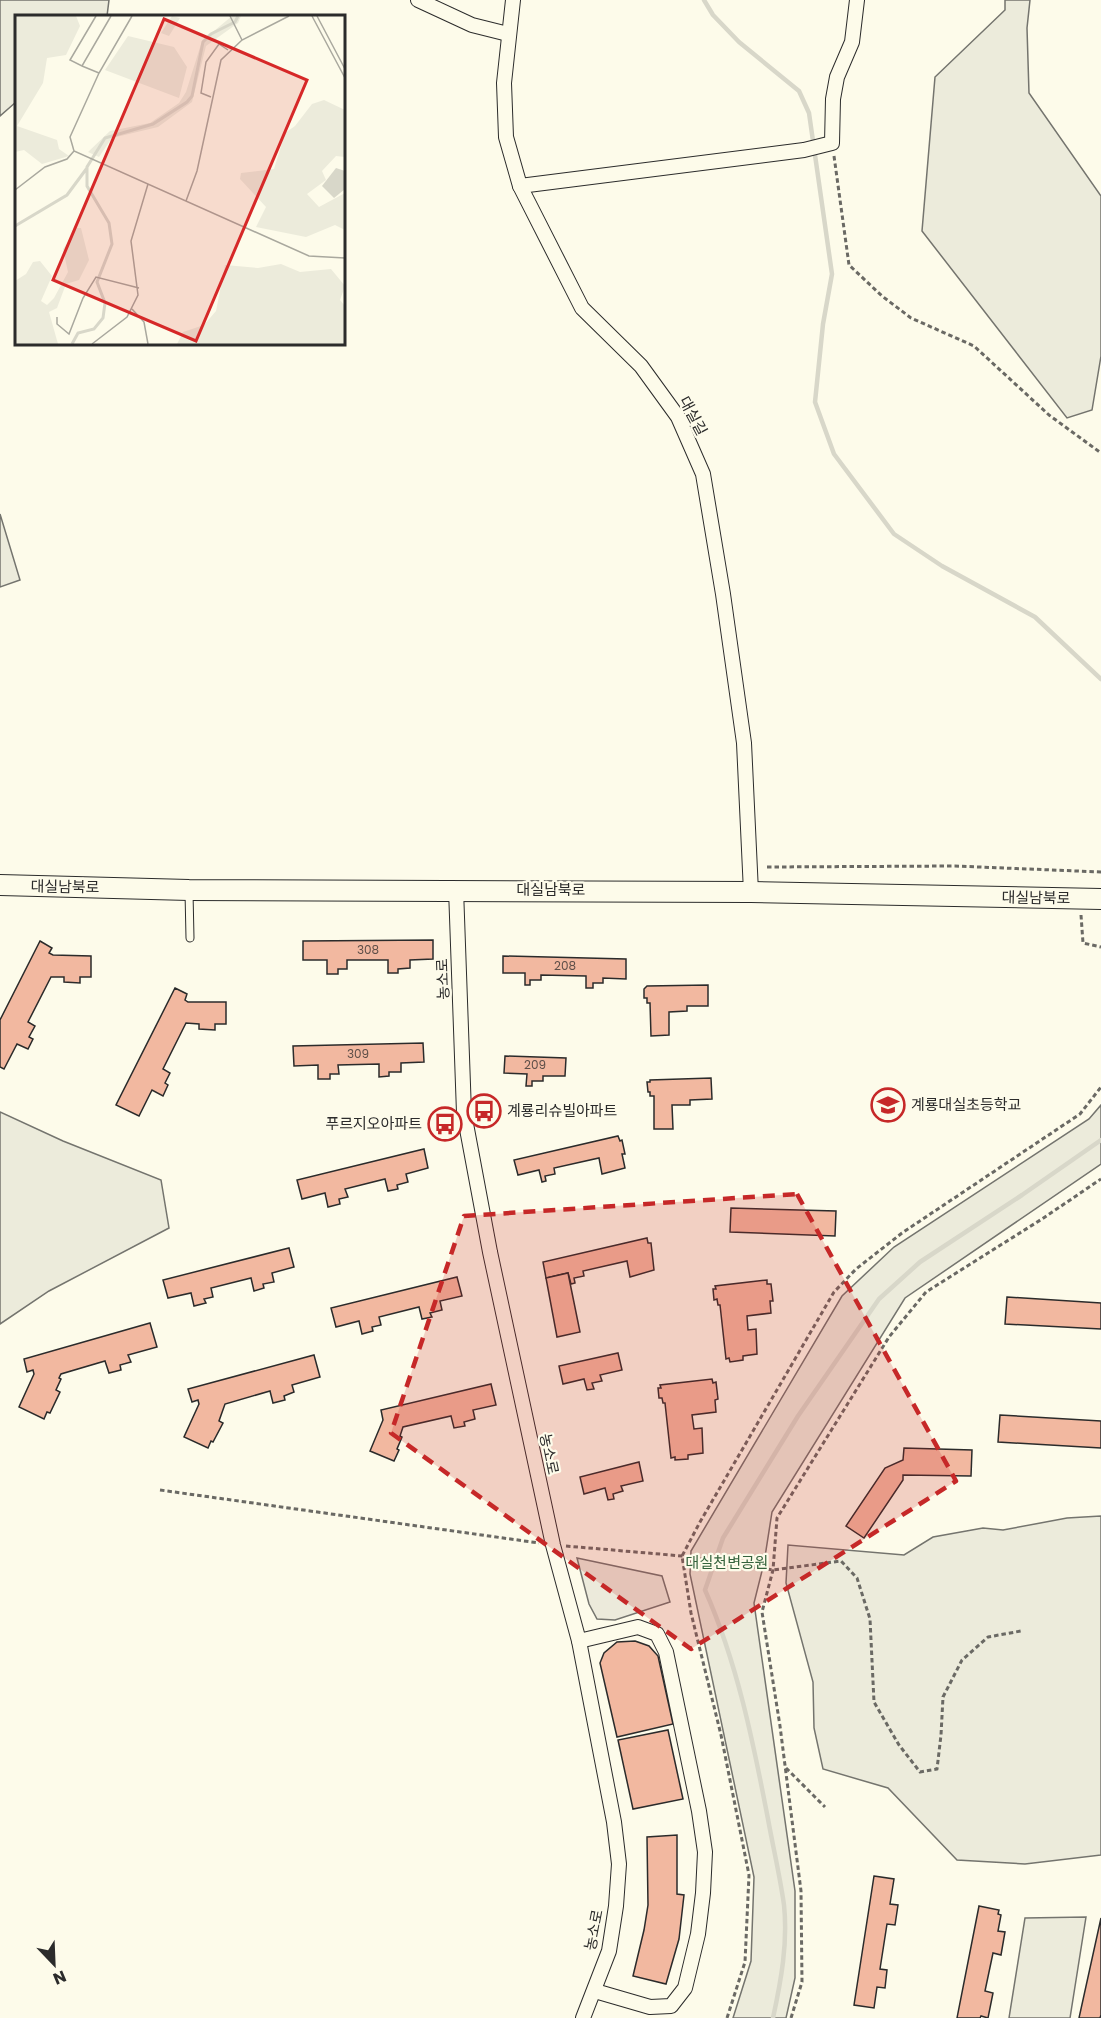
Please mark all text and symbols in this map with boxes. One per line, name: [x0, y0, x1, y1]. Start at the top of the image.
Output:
inset map: [15, 15, 345, 345]
street label: 대실길: [674, 393, 712, 439]
street label: 대실남북로: [30, 875, 100, 898]
street label: 대실남북로: [516, 879, 586, 900]
street label: 대실남북로: [1001, 886, 1071, 909]
house number: 308: [357, 941, 379, 958]
house number: 208: [554, 957, 576, 974]
street label: 농소로: [431, 958, 454, 1000]
house number: 309: [347, 1045, 369, 1062]
house number: 209: [524, 1056, 546, 1073]
school or university icon: 계룡대실초등학교: [870, 1087, 906, 1123]
bus stop icon: 계룡리슈빌아파트: [466, 1093, 502, 1129]
place label: 계룡대실초등학교: [911, 1094, 1021, 1115]
place label: 계룡리슈빌아파트: [507, 1100, 618, 1121]
bus stop icon: 푸르지오아파트: [427, 1106, 463, 1142]
place label: 푸르지오아파트: [325, 1113, 422, 1134]
street label: 농소로: [535, 1431, 564, 1476]
park label: 대실천변공원: [686, 1552, 768, 1573]
street label: 농소로: [579, 1908, 608, 1952]
north arrow: [24, 1934, 84, 1994]
text: N: [50, 1964, 70, 1990]

